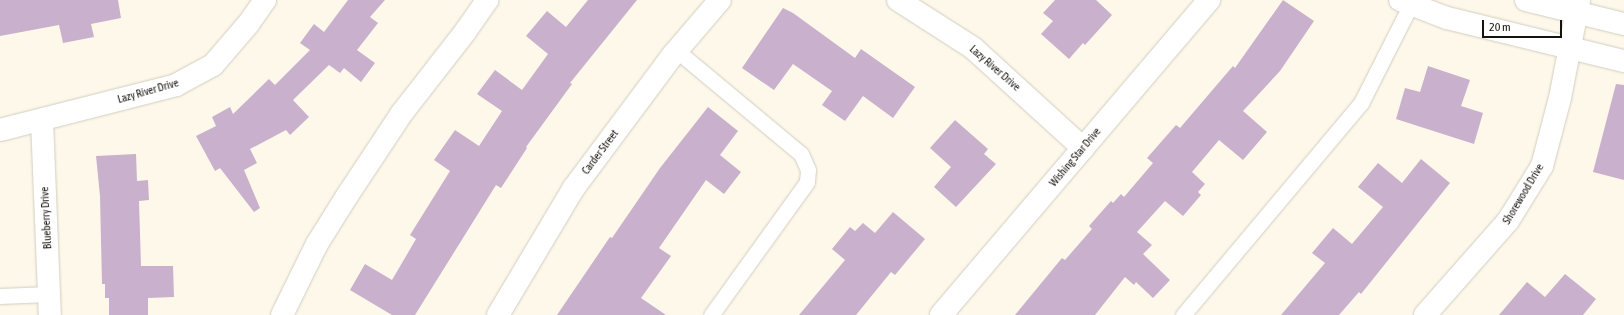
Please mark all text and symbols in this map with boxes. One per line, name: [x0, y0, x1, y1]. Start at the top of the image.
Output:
scale bar: [1484, 12, 1564, 38]
text: 20 m: [1489, 20, 1511, 34]
street label: Lazy River Drive: [967, 42, 1023, 94]
street label: Lazy River Drive: [116, 76, 180, 106]
street label: Wishing Star Drive: [1047, 125, 1103, 189]
street label: Carder Street: [579, 127, 621, 177]
street label: Shorewood Drive: [1500, 161, 1546, 227]
street label: Blueberry Drive: [38, 186, 54, 250]

